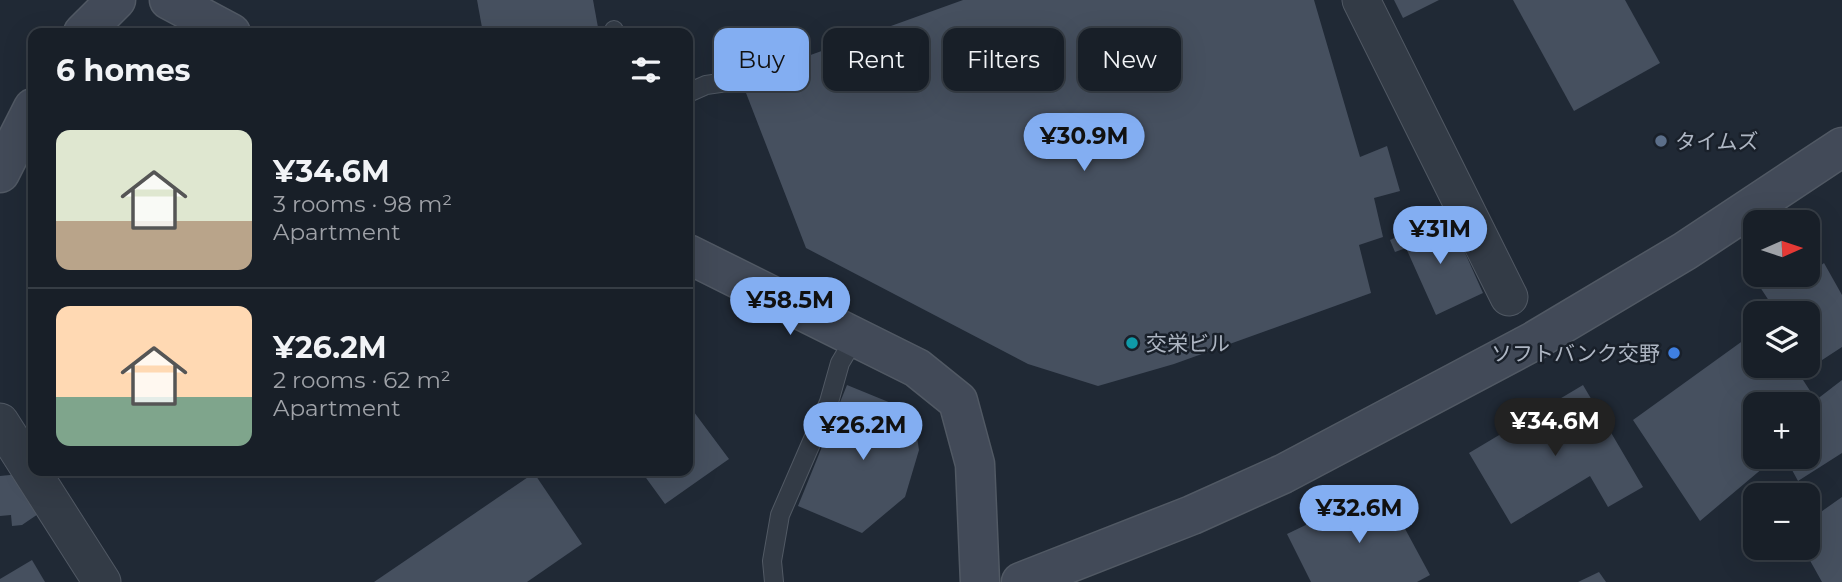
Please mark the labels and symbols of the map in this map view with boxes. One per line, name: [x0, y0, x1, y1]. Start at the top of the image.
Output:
pin: ¥30.9M: [1027, 114, 1141, 173]
place label: タイムズ: [1675, 129, 1759, 154]
marker: タイムズ: [1653, 133, 1669, 149]
pin: ¥31M: [1399, 206, 1481, 266]
north arrow: [1743, 210, 1820, 287]
pin: ¥58.5M: [733, 278, 847, 337]
place label: 交栄ビル: [1146, 331, 1230, 356]
marker: 交栄ビル: [1124, 335, 1140, 351]
place label: ソフトバンク交野: [1491, 341, 1660, 366]
marker: ソフトバンク交野: [1666, 345, 1682, 361]
pin: ¥34.6M: [1498, 398, 1612, 458]
pin: ¥26.2M: [806, 402, 920, 462]
pin: ¥32.6M: [1302, 486, 1416, 545]

